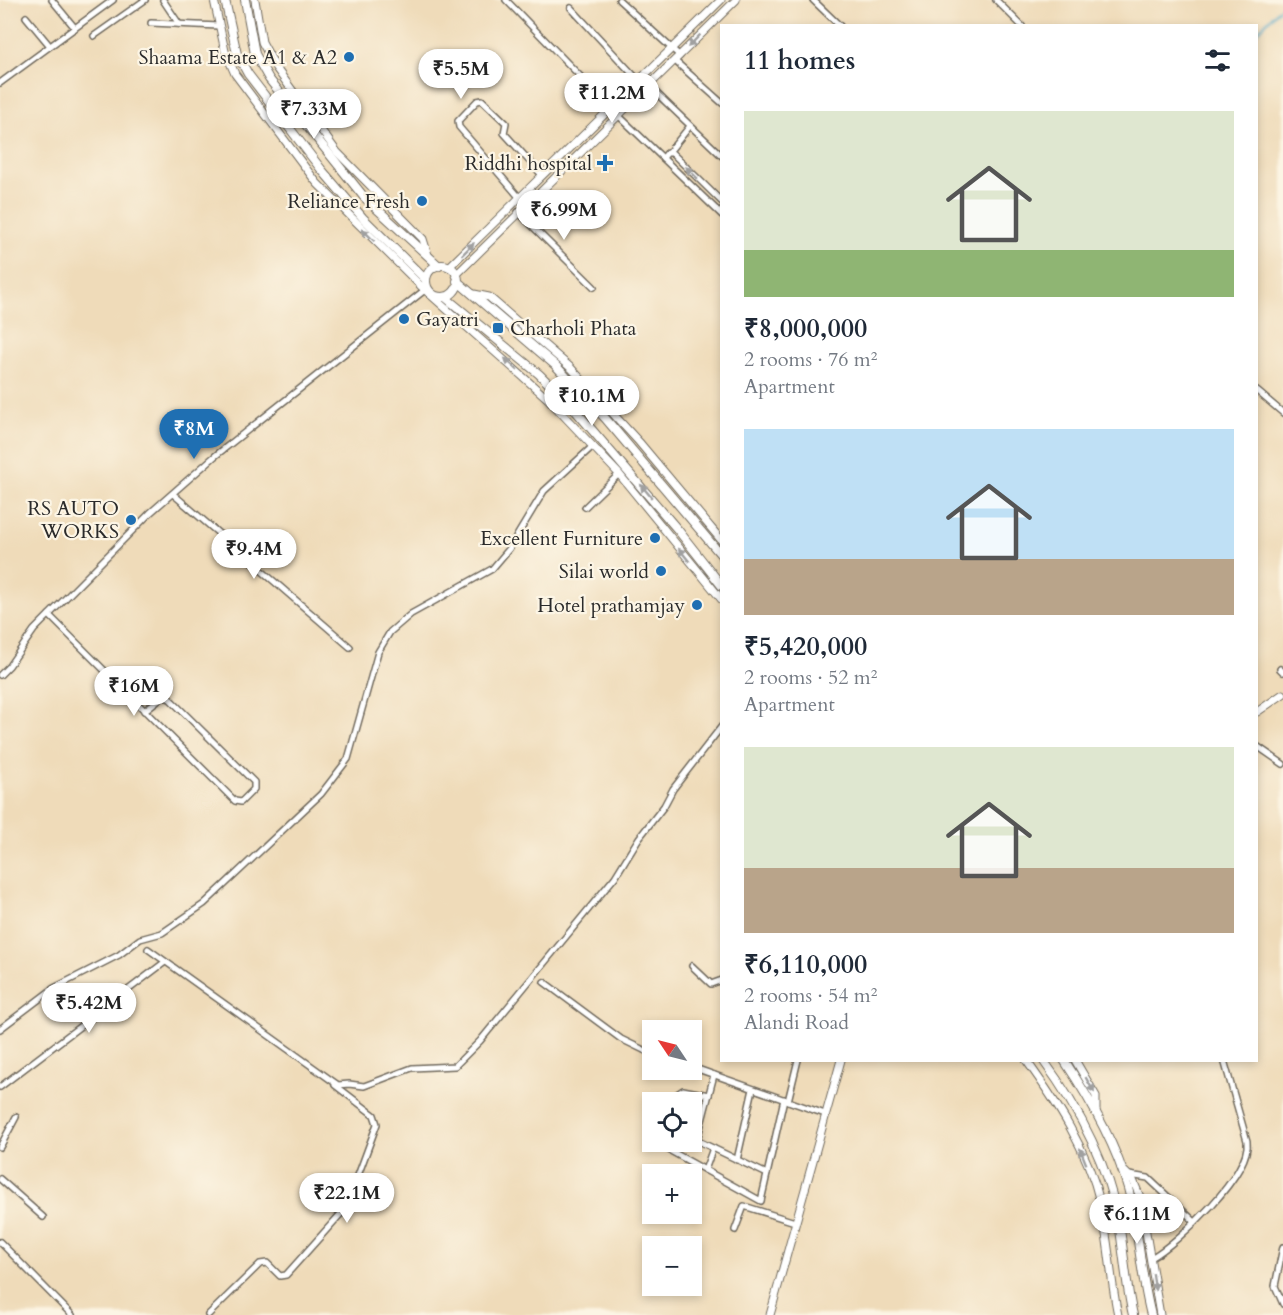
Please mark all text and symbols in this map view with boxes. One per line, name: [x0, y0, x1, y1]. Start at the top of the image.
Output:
one-way arrow: [688, 34, 702, 48]
text: 11 homes: [744, 43, 855, 78]
place label: Shaama Estate A1 & A2: [138, 44, 337, 71]
icon: filters: [1201, 44, 1234, 77]
pin: ₹5.5M: [419, 49, 503, 100]
marker: Shaama Estate A1 & A2: [342, 50, 356, 64]
text: ₹5.5M: [432, 55, 490, 82]
pin: ₹11.2M: [563, 73, 661, 124]
text: ₹11.2M: [578, 79, 646, 106]
pin: ₹7.33M: [265, 89, 363, 140]
text: ₹7.33M: [280, 95, 348, 122]
place label: Riddhi hospital: [464, 150, 592, 177]
icon: home: [935, 150, 1043, 258]
marker: Riddhi hospital: [596, 154, 614, 172]
one-way arrow: [685, 166, 700, 180]
place label: Reliance Fresh: [287, 188, 410, 215]
pin: ₹6.99M: [515, 190, 613, 241]
marker: Reliance Fresh: [415, 194, 429, 208]
text: ₹6.99M: [530, 196, 598, 223]
one-way arrow: [362, 228, 376, 242]
one-way arrow: [460, 242, 475, 256]
place label: Gayatri: [416, 306, 479, 333]
text: ₹8,000,000: [744, 311, 867, 346]
marker: Gayatri: [397, 312, 411, 326]
place label: Charholi Phata: [510, 315, 637, 342]
marker: Charholi Phata: [491, 321, 505, 335]
text: 2 rooms · 76 m²: [744, 346, 877, 373]
one-way arrow: [504, 358, 519, 371]
text: Apartment: [744, 373, 835, 400]
pin: ₹10.1M: [543, 376, 641, 427]
text: ₹10.1M: [558, 382, 626, 409]
pin: ₹8M: [165, 409, 223, 460]
text: ₹8M: [173, 415, 215, 442]
icon: home: [935, 468, 1043, 576]
one-way arrow: [639, 483, 652, 499]
place label: RS AUTO WORKS: [27, 495, 119, 545]
marker: RS AUTO WORKS: [124, 513, 138, 527]
place label: Excellent Furniture: [480, 525, 643, 552]
pin: ₹9.4M: [212, 529, 296, 580]
marker: Excellent Furniture: [648, 531, 662, 545]
text: ₹9.4M: [225, 535, 283, 562]
one-way arrow: [678, 547, 691, 563]
place label: Silai world: [559, 558, 649, 585]
marker: Silai world: [654, 564, 668, 578]
place label: Hotel prathamjay: [537, 592, 685, 619]
marker: Hotel prathamjay: [690, 598, 704, 612]
text: ₹5,420,000: [744, 629, 867, 664]
text: 2 rooms · 52 m²: [744, 664, 877, 691]
pin: ₹16M: [98, 666, 170, 717]
text: ₹16M: [108, 672, 160, 699]
text: Apartment: [744, 691, 835, 718]
icon: home: [935, 786, 1043, 894]
text: ₹6,110,000: [744, 947, 867, 982]
text: 2 rooms · 54 m²: [744, 982, 877, 1009]
pin: ₹5.42M: [40, 983, 138, 1034]
text: ₹5.42M: [55, 989, 123, 1016]
text: Alandi Road: [744, 1009, 849, 1036]
north arrow: [642, 1020, 702, 1080]
map controls: [642, 1020, 702, 1296]
one-way arrow: [1085, 1077, 1095, 1094]
button: locate: [642, 1092, 702, 1152]
one-way arrow: [1078, 1147, 1087, 1165]
button: +: [642, 1164, 702, 1224]
pin: ₹22.1M: [298, 1173, 396, 1224]
text: ₹22.1M: [313, 1179, 381, 1206]
pin: ₹6.11M: [1088, 1194, 1186, 1245]
text: ₹6.11M: [1103, 1200, 1171, 1227]
button: −: [642, 1236, 702, 1296]
one-way arrow: [1150, 1273, 1159, 1292]

